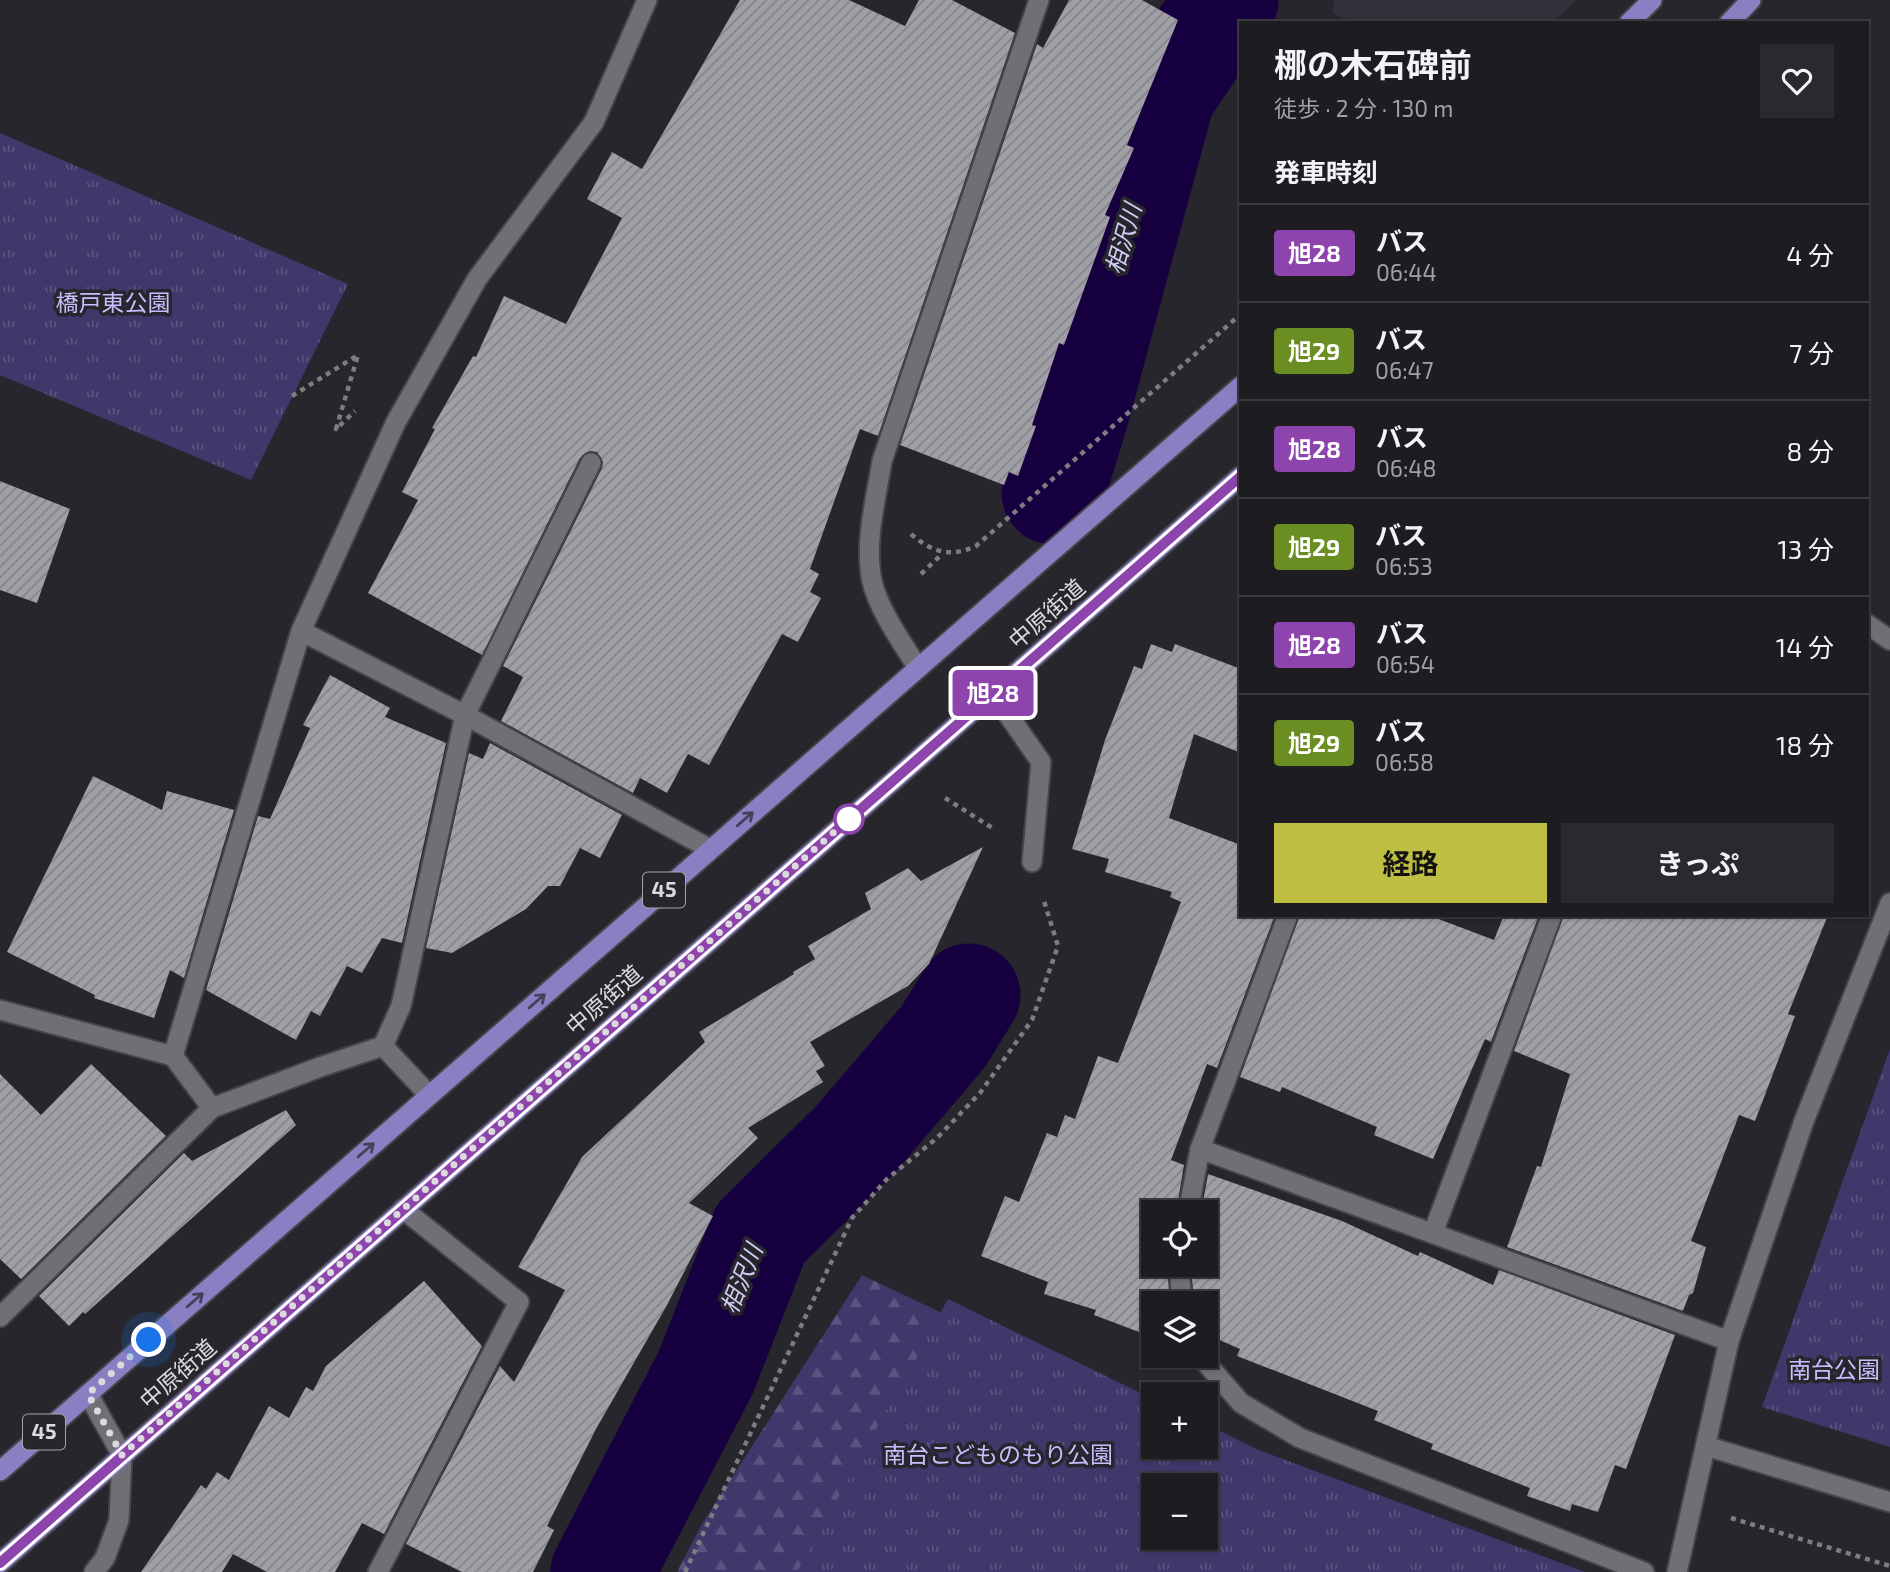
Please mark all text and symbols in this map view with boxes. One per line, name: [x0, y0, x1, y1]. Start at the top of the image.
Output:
text: 梛の木石碑前: [1274, 44, 1472, 84]
button: heart: [1760, 44, 1834, 118]
text: 徒歩 · 2 分 · 130 m: [1274, 94, 1454, 122]
text: 発車時刻: [1274, 156, 1378, 187]
water label: 相沢川: [1099, 197, 1147, 277]
text: バス: [1376, 225, 1428, 256]
text: 旭28: [1288, 238, 1341, 267]
text: 4 分: [1786, 239, 1834, 270]
text: 06:44: [1376, 258, 1437, 286]
park label: 橋戸東公園: [56, 288, 171, 316]
text: バス: [1375, 323, 1427, 354]
text: 旭29: [1288, 336, 1340, 365]
text: 7 分: [1789, 337, 1834, 368]
text: 06:47: [1375, 356, 1433, 384]
text: バス: [1376, 421, 1428, 452]
text: 旭28: [1288, 434, 1341, 463]
text: 8 分: [1786, 435, 1834, 466]
text: 06:48: [1376, 454, 1436, 482]
text: バス: [1375, 519, 1427, 550]
text: 旭29: [1288, 532, 1340, 561]
text: 13 分: [1777, 533, 1834, 564]
text: 06:53: [1375, 552, 1433, 580]
street label: 中原街道: [1002, 573, 1090, 654]
text: バス: [1376, 617, 1428, 648]
text: 旭28: [1288, 630, 1341, 659]
text: 14 分: [1776, 631, 1834, 662]
text: 06:54: [1376, 650, 1435, 678]
line badge: 旭28: [953, 670, 1033, 716]
text: 旭28: [967, 678, 1019, 707]
text: バス: [1375, 715, 1427, 746]
text: 旭29: [1288, 728, 1340, 757]
text: 18 分: [1776, 729, 1834, 760]
text: 06:58: [1375, 748, 1434, 776]
unlabelled marker: [834, 804, 864, 834]
one-way arrow: [736, 810, 753, 827]
button: 経路: [1274, 823, 1547, 903]
button: きっぷ: [1561, 823, 1834, 903]
road number: 45: [643, 872, 685, 908]
street label: 中原街道: [559, 959, 647, 1040]
one-way arrow: [528, 993, 546, 1009]
one-way arrow: [357, 1142, 374, 1159]
map controls: [1141, 1200, 1218, 1550]
button: locate: [1141, 1200, 1218, 1277]
water label: 相沢川: [714, 1237, 769, 1317]
button: layers: [1141, 1291, 1218, 1368]
one-way arrow: [186, 1292, 204, 1308]
your location: [131, 1322, 166, 1357]
street label: 中原街道: [133, 1333, 221, 1414]
park label: 南台公園: [1788, 1355, 1880, 1383]
button: +: [1141, 1382, 1218, 1459]
road number: 45: [23, 1414, 65, 1450]
park label: 南台こどものもり公園: [883, 1440, 1113, 1468]
button: −: [1141, 1473, 1218, 1550]

